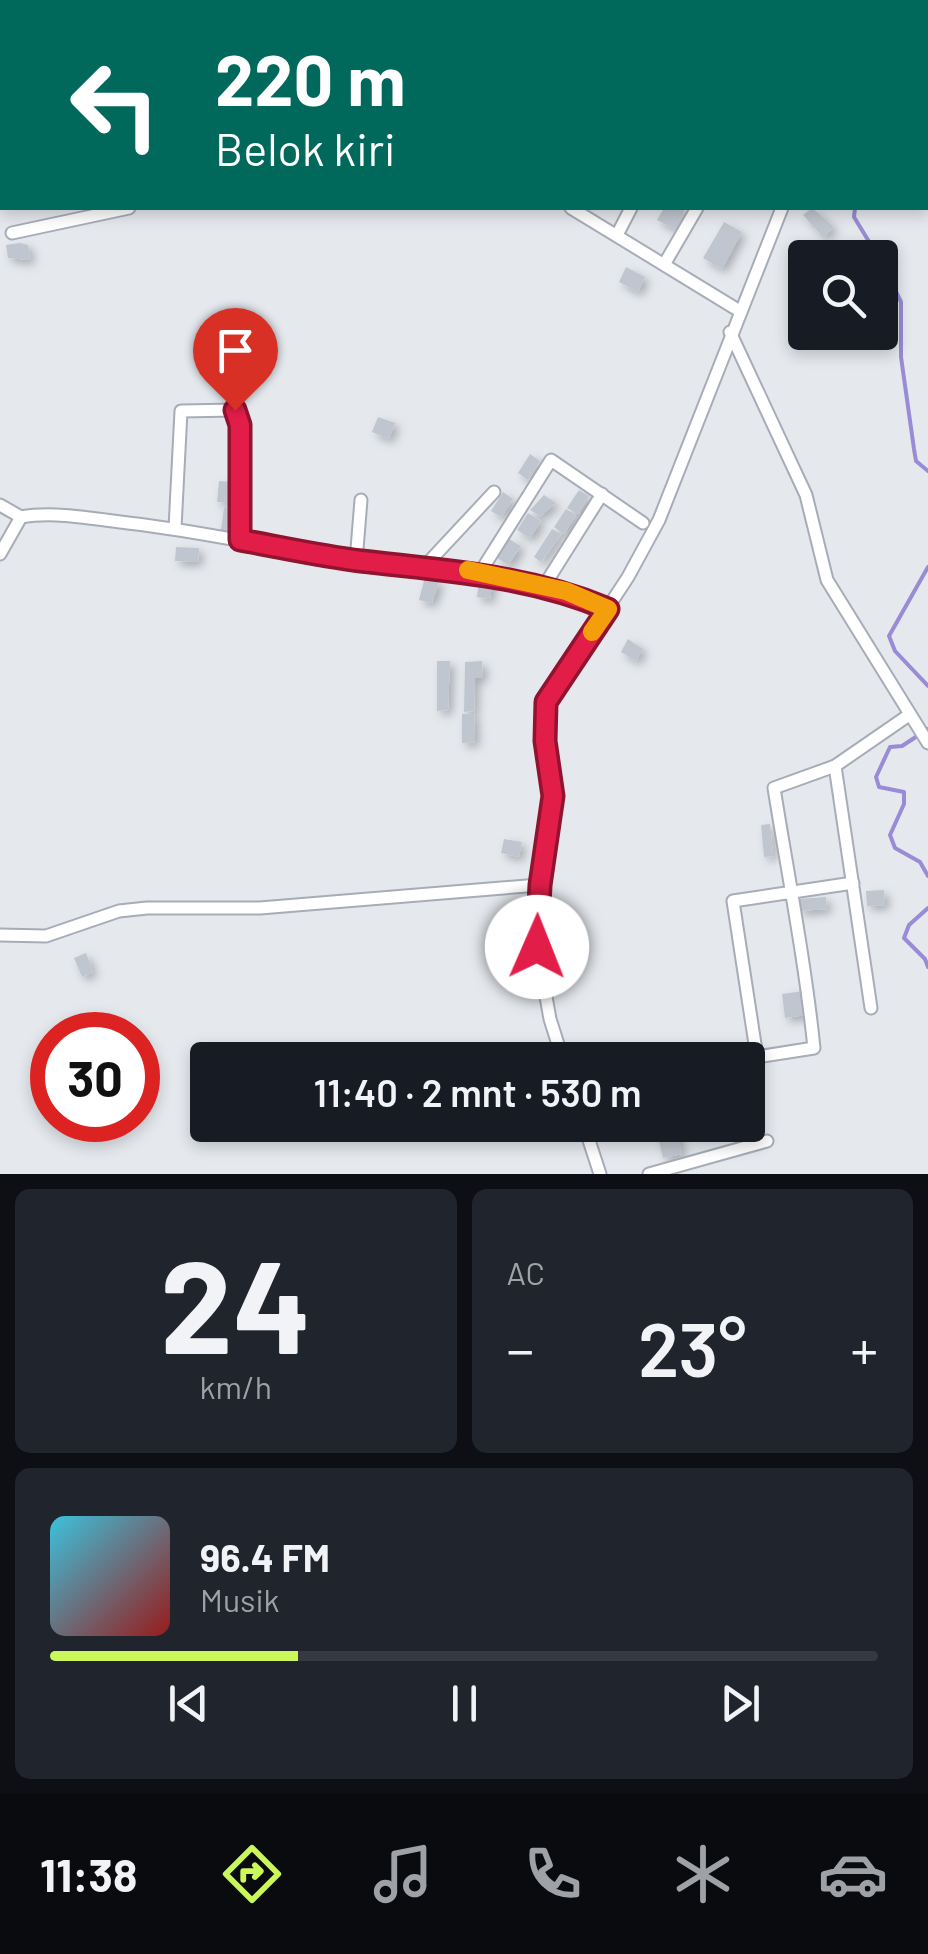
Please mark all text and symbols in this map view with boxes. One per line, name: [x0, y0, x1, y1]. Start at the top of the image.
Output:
text: 220 m: [215, 36, 406, 120]
icon: left: [50, 40, 180, 170]
text: Belok kiri: [215, 121, 396, 175]
map controls: [788, 240, 898, 350]
button: search: [788, 240, 898, 350]
pin: [193, 308, 278, 411]
icon: arrive: [208, 323, 263, 378]
position arrow: [485, 895, 589, 999]
speed limit sign: 30: [30, 1012, 160, 1142]
text: 11:40 · 2 mnt · 530 m: [314, 1069, 641, 1115]
text: 24: [160, 1224, 311, 1380]
text: AC: [507, 1253, 545, 1291]
text: 23°: [638, 1302, 747, 1392]
text: −: [507, 1315, 534, 1381]
text: +: [850, 1315, 878, 1381]
text: km/h: [200, 1367, 272, 1405]
text: 96.4 FM: [200, 1534, 330, 1580]
text: Musik: [200, 1580, 280, 1618]
icon: previous: [161, 1676, 216, 1731]
icon: pause: [437, 1676, 492, 1731]
icon: next: [713, 1676, 768, 1731]
icon: directions: [217, 1839, 287, 1909]
icon: music: [368, 1839, 438, 1909]
icon: phone: [518, 1839, 588, 1909]
icon: climate: [668, 1839, 738, 1909]
icon: car: [818, 1839, 888, 1909]
text: 11:38: [40, 1847, 137, 1901]

